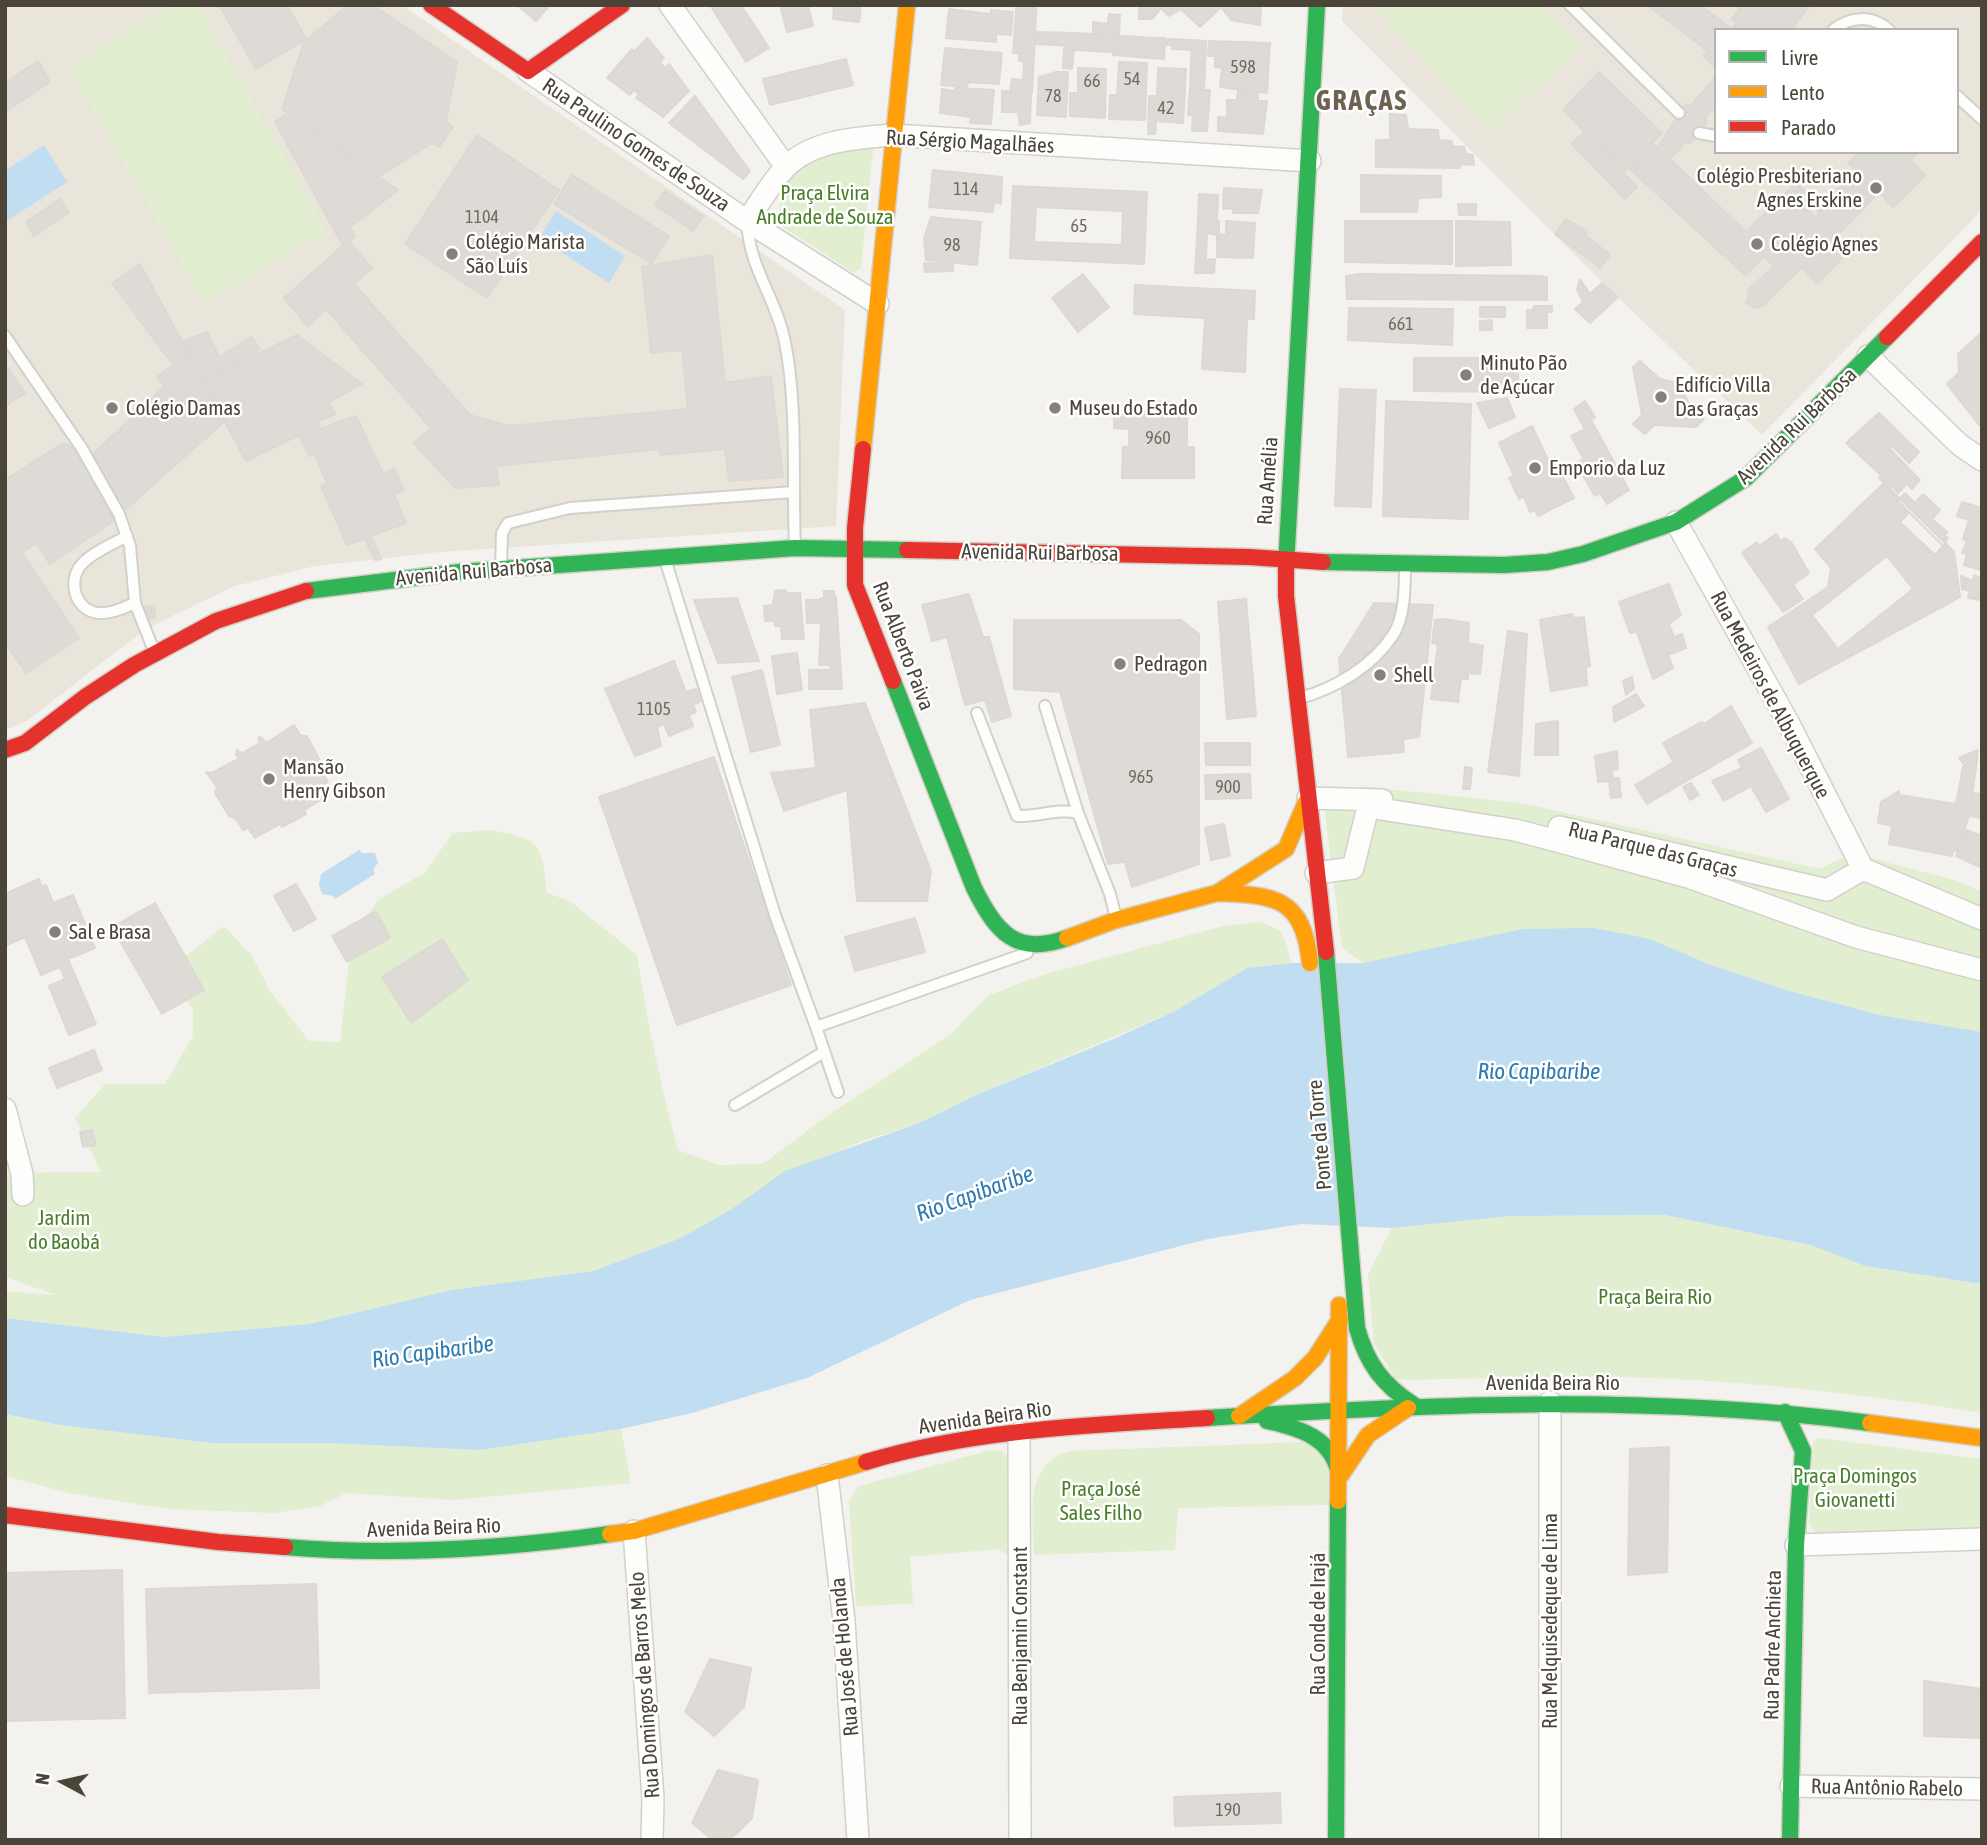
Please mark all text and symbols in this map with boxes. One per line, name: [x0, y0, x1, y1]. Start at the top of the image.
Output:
legend: [1714, 28, 1959, 154]
text: Livre: [1781, 45, 1818, 69]
house number: 598: [1230, 56, 1256, 78]
house number: 54: [1124, 68, 1140, 90]
house number: 66: [1084, 70, 1100, 92]
street label: Rua Paulino Gomes de Souza: [537, 73, 735, 217]
text: Lento: [1781, 80, 1825, 104]
district label: GRAÇAS: [1316, 84, 1408, 118]
house number: 78: [1045, 85, 1061, 107]
house number: 42: [1158, 97, 1174, 119]
text: Parado: [1781, 115, 1836, 139]
street label: Rua Sérgio Magalhães: [885, 125, 1055, 159]
place label: Colégio Presbiteriano Agnes Erskine: [1697, 163, 1862, 213]
house number: 114: [953, 178, 979, 200]
park label: Praça Elvira Andrade de Souza: [757, 180, 893, 230]
marker: Colégio Presbiteriano Agnes Erskine: [1868, 180, 1884, 196]
house number: 1104: [465, 206, 499, 228]
house number: 65: [1071, 215, 1087, 237]
place label: Colégio Marista São Luís: [466, 229, 585, 279]
place label: Colégio Agnes: [1771, 231, 1878, 257]
house number: 98: [944, 234, 960, 256]
marker: Colégio Agnes: [1749, 236, 1765, 252]
marker: Colégio Marista São Luís: [444, 246, 460, 262]
house number: 661: [1388, 313, 1414, 335]
place label: Minuto Pão de Açúcar: [1480, 350, 1567, 400]
street label: Avenida Rui Barbosa: [1732, 362, 1862, 490]
marker: Minuto Pão de Açúcar: [1458, 367, 1474, 383]
place label: Edifício Villa Das Graças: [1675, 372, 1771, 422]
marker: Edifício Villa Das Graças: [1653, 389, 1669, 405]
place label: Colégio Damas: [126, 395, 241, 421]
place label: Museu do Estado: [1069, 395, 1198, 421]
marker: Colégio Damas: [104, 400, 120, 416]
marker: Museu do Estado: [1047, 400, 1063, 416]
house number: 960: [1145, 427, 1171, 449]
street label: Rua Amélia: [1252, 436, 1284, 526]
place label: Emporio da Luz: [1549, 455, 1665, 481]
marker: Emporio da Luz: [1527, 460, 1543, 476]
street label: Avenida Rui Barbosa: [961, 539, 1119, 567]
street label: Avenida Rui Barbosa: [395, 553, 553, 591]
street label: Rua Alberto Paiva: [867, 578, 939, 714]
street label: Rua Medeiros de Albuquerque: [1705, 587, 1835, 803]
place label: Pedragon: [1134, 651, 1208, 677]
marker: Pedragon: [1112, 656, 1128, 672]
place label: Shell: [1394, 662, 1434, 688]
marker: Shell: [1372, 667, 1388, 683]
house number: 1105: [637, 698, 671, 720]
place label: Mansão Henry Gibson: [283, 754, 386, 804]
house number: 965: [1128, 766, 1154, 788]
marker: Mansão Henry Gibson: [261, 771, 277, 787]
house number: 900: [1215, 776, 1241, 798]
street label: Rua Parque das Graças: [1566, 817, 1740, 883]
place label: Sal e Brasa: [69, 919, 151, 945]
marker: Sal e Brasa: [47, 924, 63, 940]
water label: Rio Capibaribe: [1477, 1058, 1601, 1086]
street label: Ponte da Torre: [1303, 1079, 1337, 1191]
water label: Rio Capibaribe: [912, 1160, 1038, 1228]
park label: Jardim do Baobá: [28, 1205, 100, 1255]
park label: Praça Beira Rio: [1598, 1284, 1712, 1310]
water label: Rio Capibaribe: [370, 1330, 496, 1374]
street label: Avenida Beira Rio: [1486, 1370, 1620, 1396]
street label: Avenida Beira Rio: [917, 1396, 1053, 1440]
park label: Praça Domingos Giovanetti: [1793, 1463, 1917, 1513]
park label: Praça José Sales Filho: [1060, 1476, 1142, 1526]
street label: Avenida Beira Rio: [367, 1513, 501, 1543]
street label: Rua Melquisedeque de Lima: [1537, 1513, 1563, 1729]
street label: Rua Benjamin Constant: [1007, 1546, 1033, 1726]
street label: Rua Conde de Irajá: [1305, 1552, 1331, 1696]
street label: Rua Padre Anchieta: [1759, 1570, 1787, 1720]
street label: Rua Domingos de Barros Melo: [625, 1571, 665, 1799]
street label: Rua José de Holanda: [826, 1577, 864, 1737]
north arrow: [28, 1747, 98, 1817]
text: N: [31, 1772, 54, 1786]
street label: Rua Antônio Rabelo: [1811, 1774, 1963, 1802]
house number: 190: [1215, 1799, 1241, 1821]

